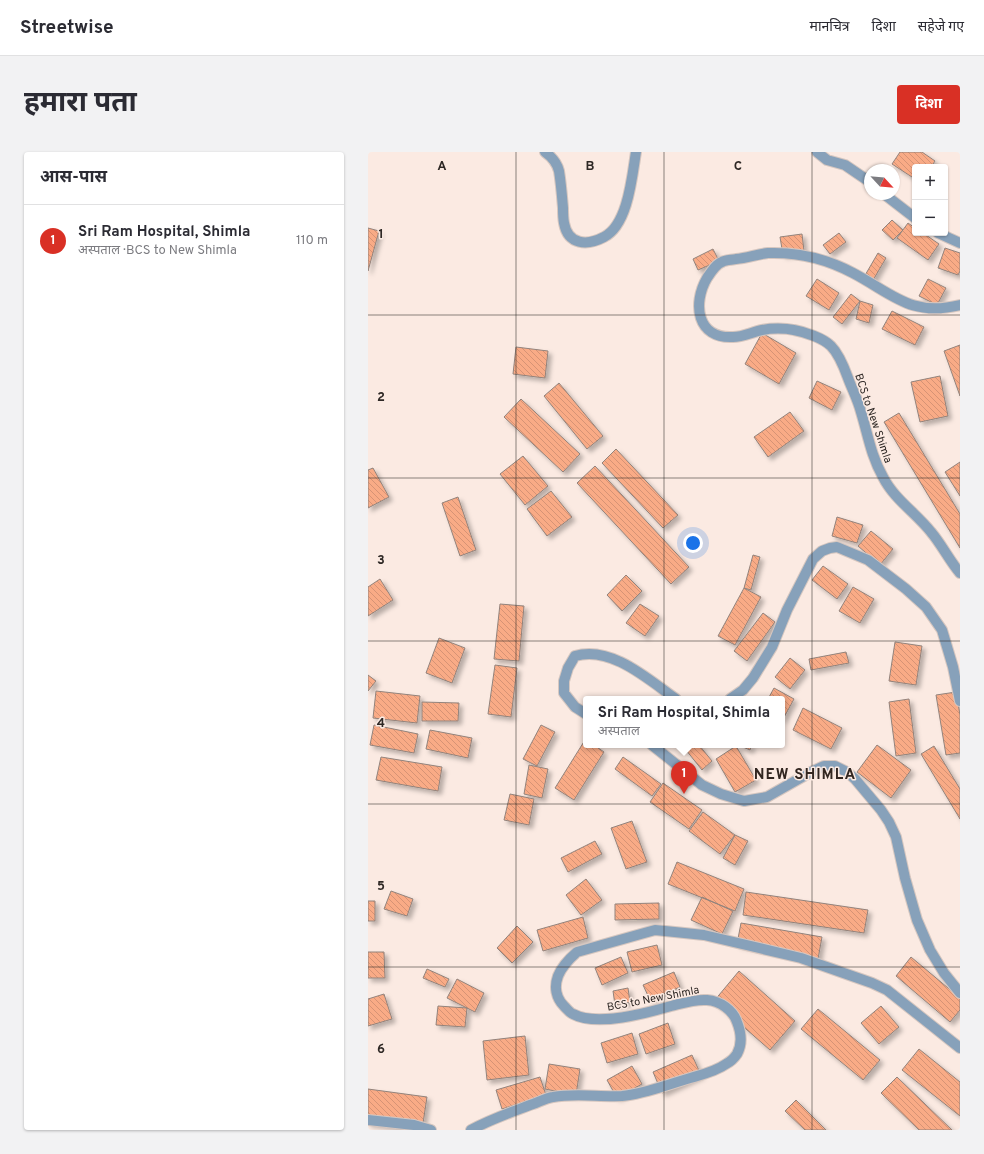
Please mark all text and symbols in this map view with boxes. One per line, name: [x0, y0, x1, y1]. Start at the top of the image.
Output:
text: Streetwise: [20, 16, 113, 40]
text: मानचित्र: [810, 19, 850, 36]
text: दिशा: [872, 19, 896, 36]
text: सहेजे गए: [918, 19, 964, 36]
button: दिशा: [897, 85, 960, 124]
text: हमारा पता: [24, 86, 137, 122]
text: A: [437, 159, 447, 175]
text: B: [586, 159, 595, 175]
text: C: [734, 159, 742, 175]
north arrow: [864, 164, 900, 200]
map controls: [912, 164, 948, 236]
button: +: [912, 164, 948, 200]
text: आस-पास: [40, 167, 107, 189]
button: −: [912, 200, 948, 236]
text: Sri Ram Hospital, Shimla: [78, 223, 250, 242]
text: 1: [378, 227, 384, 243]
text: 1: [50, 233, 56, 249]
text: 110 m: [296, 233, 328, 249]
text: अस्पताल · BCS to New Shimla: [78, 243, 237, 259]
street label: BCS to New Shimla: [851, 372, 895, 465]
text: 2: [377, 390, 385, 406]
your location: [683, 533, 703, 553]
text: 3: [377, 553, 385, 569]
popup: [583, 696, 785, 748]
text: Sri Ram Hospital, Shimla: [598, 704, 770, 723]
text: 4: [377, 716, 385, 732]
text: अस्पताल: [598, 724, 640, 740]
pin: 1: [671, 761, 697, 794]
district label: NEW SHIMLA: [754, 766, 856, 785]
text: 5: [377, 879, 385, 895]
street label: BCS to New Shimla: [606, 983, 701, 1015]
text: 6: [377, 1042, 385, 1058]

